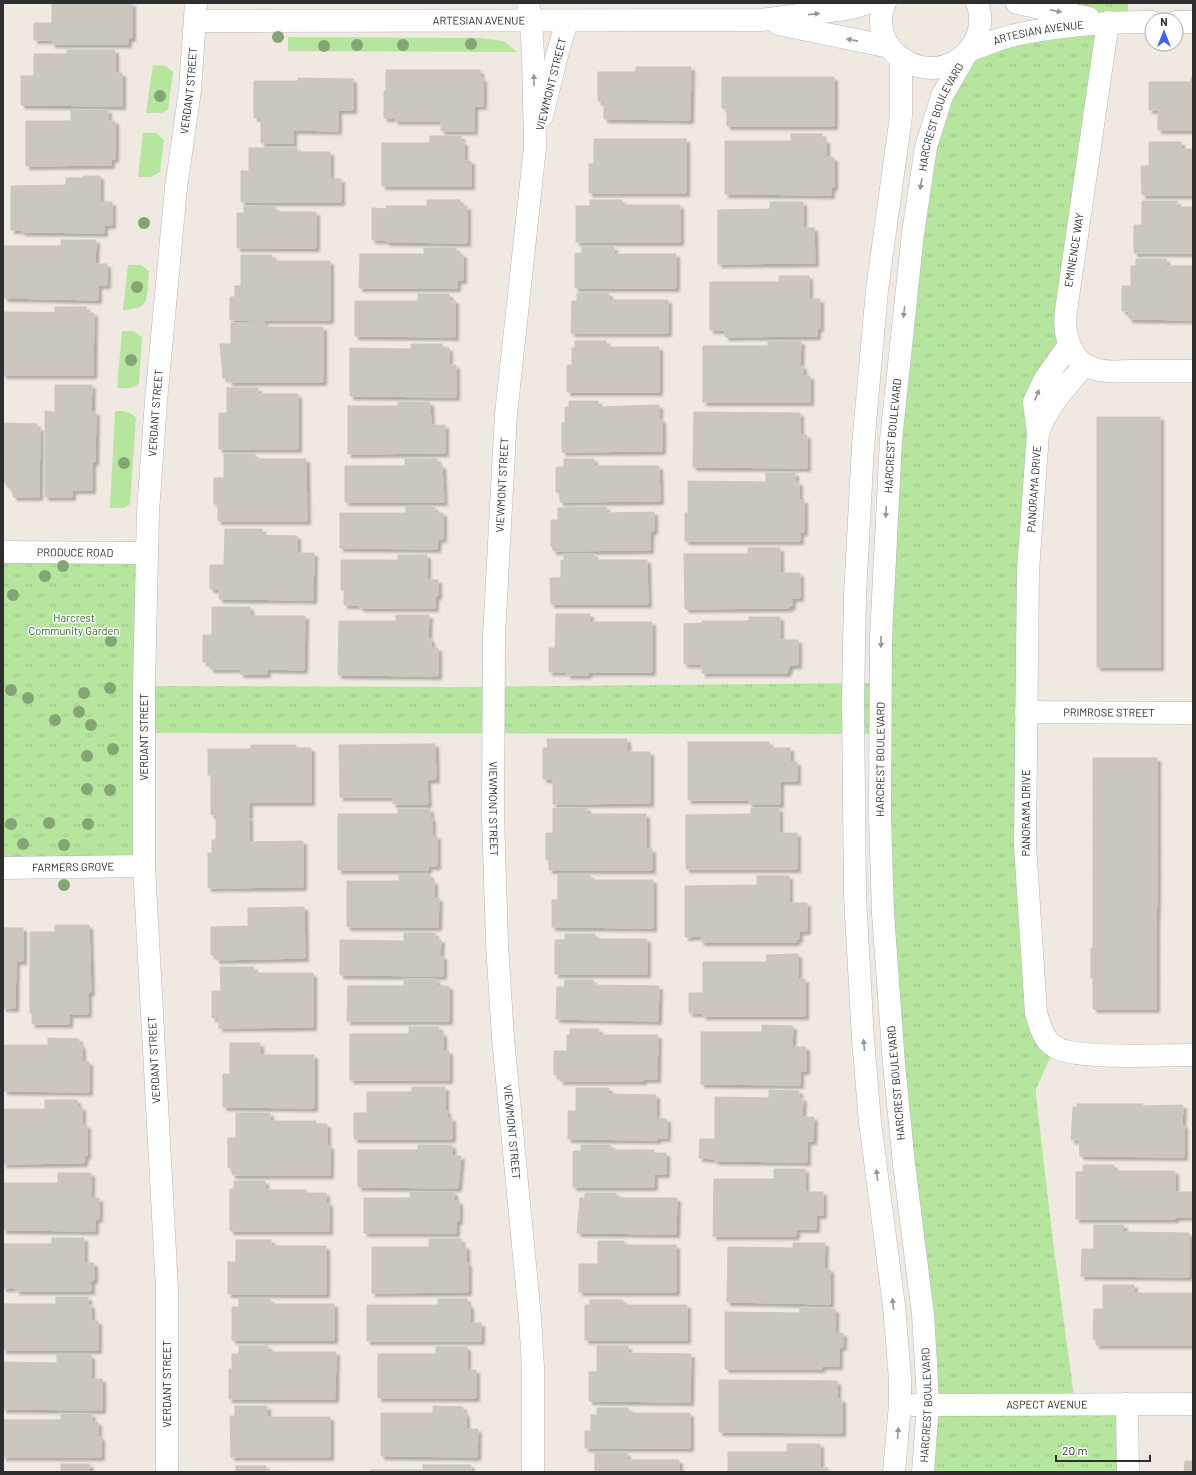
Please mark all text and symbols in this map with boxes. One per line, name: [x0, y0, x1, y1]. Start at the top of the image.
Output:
one-way arrow: [1049, 9, 1062, 15]
one-way arrow: [808, 11, 820, 17]
north arrow: [1144, 12, 1184, 52]
street label: ARTESIAN AVENUE: [433, 13, 526, 27]
text: N: [1160, 15, 1168, 28]
street label: ARTESIAN AVENUE: [991, 18, 1085, 47]
street label: VIEWMONT STREET: [533, 36, 568, 132]
one-way arrow: [845, 36, 858, 42]
street label: VERDANT STREET: [177, 47, 199, 135]
street label: HARCREST BOULEVARD: [915, 60, 966, 172]
one-way arrow: [530, 74, 537, 86]
one-way arrow: [918, 177, 924, 190]
street label: EMINENCE WAY: [1061, 212, 1086, 288]
one-way arrow: [901, 306, 907, 319]
street label: VERDANT STREET: [145, 369, 165, 457]
street label: HARCREST BOULEVARD: [881, 378, 904, 493]
one-way arrow: [1034, 388, 1040, 400]
street label: VIEWMONT STREET: [493, 437, 510, 533]
street label: PANORAMA DRIVE: [1024, 445, 1043, 533]
one-way arrow: [883, 506, 890, 518]
street label: PRODUCE ROAD: [37, 545, 113, 559]
park label: Harcrest Community Garden: [29, 611, 119, 637]
one-way arrow: [878, 636, 884, 649]
street label: VERDANT STREET: [137, 693, 150, 781]
street label: HARCREST BOULEVARD: [873, 702, 887, 817]
street label: PRIMROSE STREET: [1063, 705, 1155, 719]
street label: VIEWMONT STREET: [487, 761, 501, 857]
street label: PANORAMA DRIVE: [1019, 769, 1032, 857]
street label: FARMERS GROVE: [32, 859, 115, 874]
street label: VERDANT STREET: [145, 1016, 162, 1104]
street label: HARCREST BOULEVARD: [884, 1025, 907, 1141]
one-way arrow: [860, 1039, 867, 1051]
street label: VIEWMONT STREET: [502, 1084, 524, 1180]
one-way arrow: [873, 1169, 880, 1181]
one-way arrow: [890, 1298, 896, 1310]
street label: VERDANT STREET: [160, 1340, 173, 1428]
street label: HARCREST BOULEVARD: [917, 1347, 934, 1463]
street label: ASPECT AVENUE: [1006, 1397, 1088, 1411]
one-way arrow: [894, 1427, 901, 1439]
scale bar: [1056, 1437, 1150, 1463]
text: 20 m: [1062, 1443, 1088, 1457]

